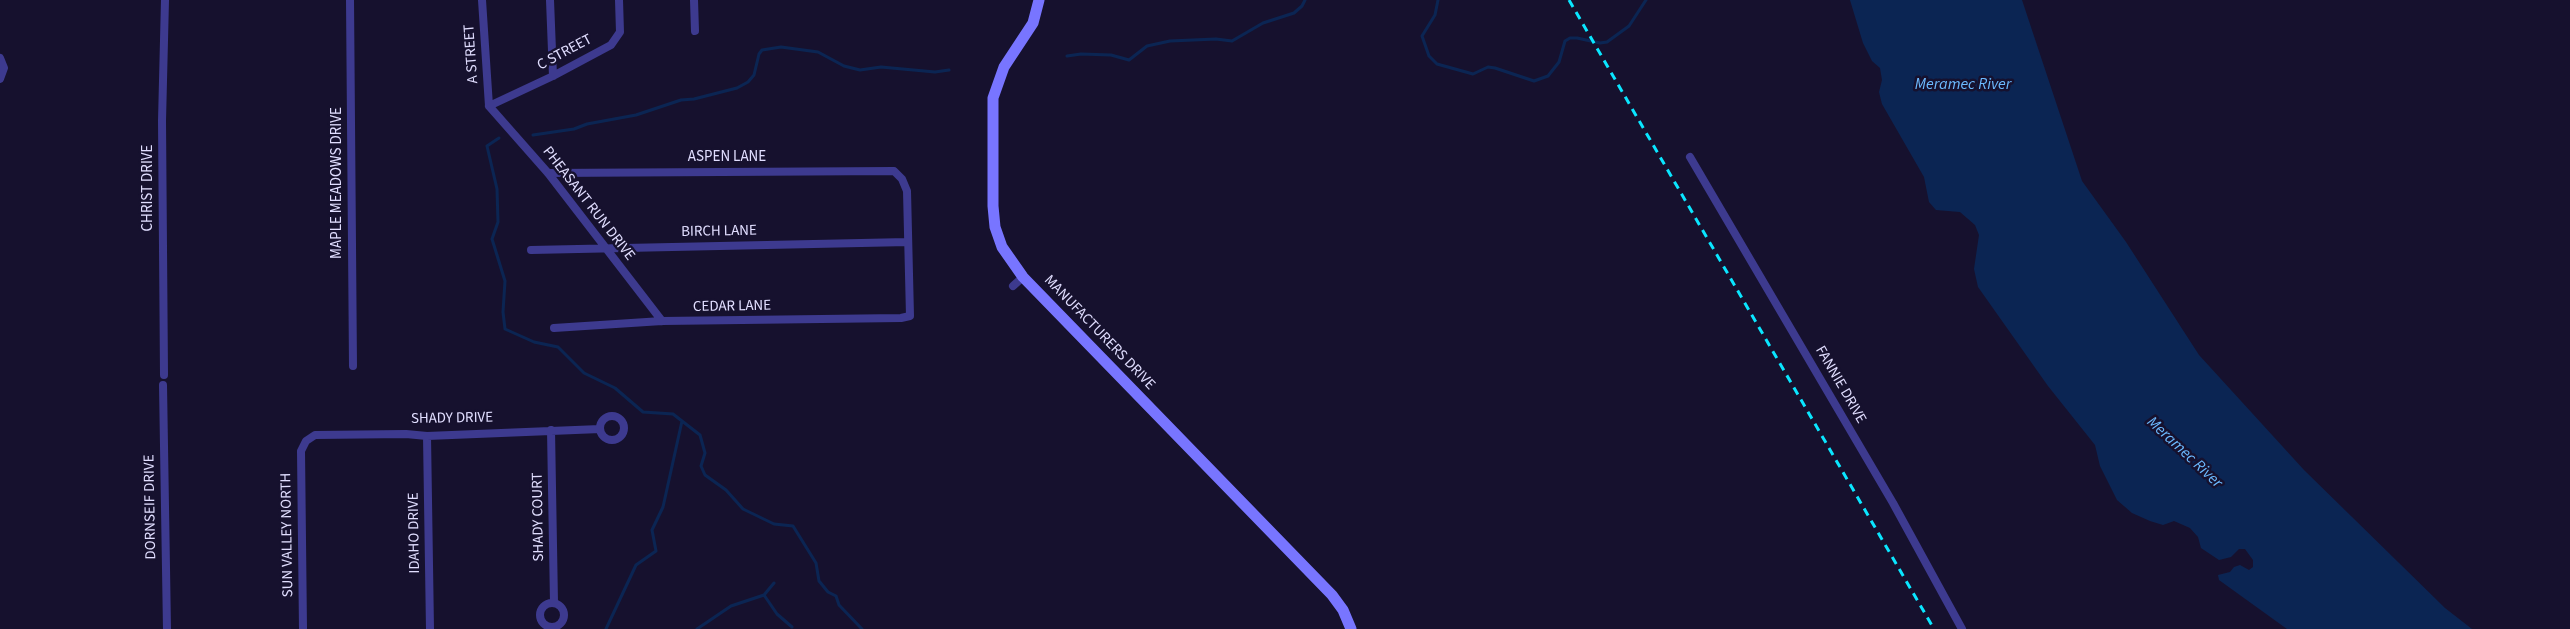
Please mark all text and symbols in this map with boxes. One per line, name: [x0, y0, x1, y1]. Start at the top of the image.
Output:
street label: A STREET: [461, 24, 483, 84]
street label: C STREET: [534, 31, 596, 75]
water label: Meramec River: [1915, 75, 2011, 95]
street label: MAPLE MEADOWS DRIVE: [329, 107, 347, 259]
street label: PHEASANT RUN DRIVE: [538, 144, 638, 264]
street label: CHRIST DRIVE: [140, 145, 158, 231]
street label: ASPEN LANE: [688, 149, 766, 167]
street label: BIRCH LANE: [681, 222, 757, 242]
street label: MANUFACTURERS DRIVE: [1040, 272, 1158, 394]
street label: CEDAR LANE: [693, 297, 771, 317]
street label: FANNIE DRIVE: [1811, 343, 1869, 427]
street label: SHADY DRIVE: [411, 409, 493, 429]
water label: Meramec River: [2142, 413, 2226, 493]
street label: DORNSEIF DRIVE: [141, 454, 161, 560]
street label: SHADY COURT: [529, 472, 549, 562]
street label: SUN VALLEY NORTH: [278, 473, 298, 597]
street label: IDAHO DRIVE: [405, 492, 425, 574]

